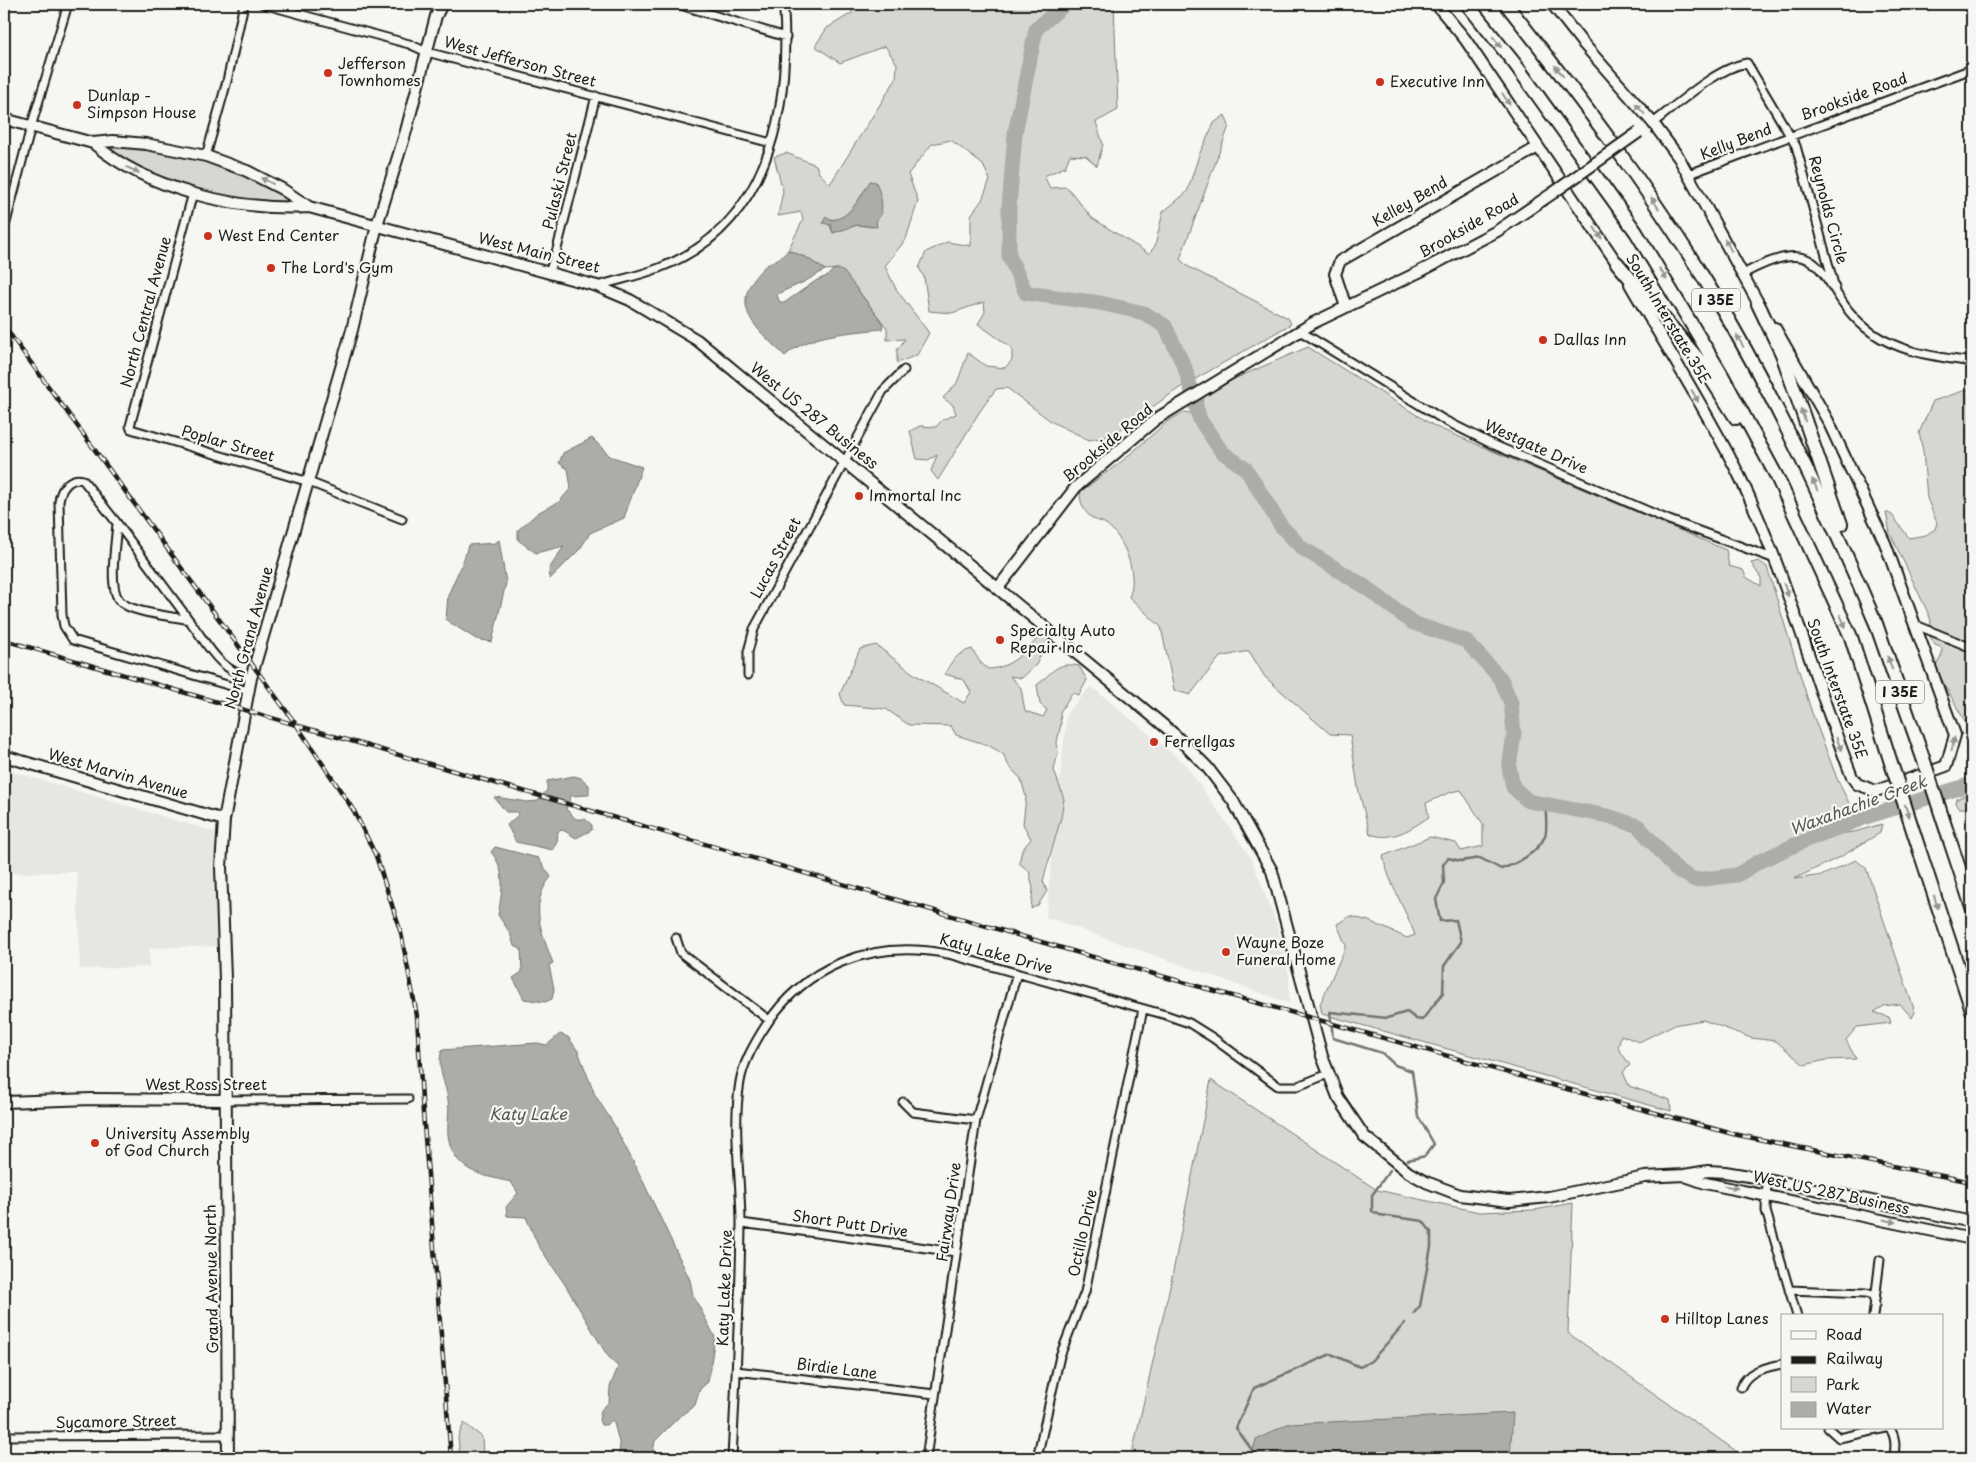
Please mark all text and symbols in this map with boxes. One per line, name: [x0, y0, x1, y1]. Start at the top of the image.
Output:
street label: West Jefferson Street: [442, 29, 599, 92]
one-way arrow: [1492, 35, 1503, 48]
place label: Jefferson Townhomes: [338, 51, 421, 91]
one-way arrow: [1554, 65, 1565, 78]
street label: Brookside Road: [1797, 66, 1910, 126]
marker: Jefferson Townhomes: [322, 67, 334, 79]
place label: Executive Inn: [1390, 69, 1485, 92]
marker: Executive Inn: [1374, 76, 1386, 88]
place label: Dunlap - Simpson House: [87, 83, 196, 123]
one-way arrow: [1501, 93, 1511, 106]
marker: Dunlap - Simpson House: [71, 99, 83, 111]
one-way arrow: [1634, 103, 1646, 115]
street label: Kelly Bend: [1696, 116, 1775, 165]
street label: Pulaski Street: [535, 129, 582, 232]
street label: Reynolds Circle: [1804, 153, 1855, 266]
one-way arrow: [126, 166, 141, 174]
street label: Kelley Bend: [1367, 170, 1451, 232]
one-way arrow: [260, 177, 274, 185]
street label: Brookside Road: [1414, 187, 1523, 263]
one-way arrow: [1650, 196, 1660, 210]
place label: West End Center: [218, 223, 339, 246]
street label: West Main Street: [476, 225, 603, 278]
one-way arrow: [1593, 227, 1602, 240]
marker: West End Center: [202, 230, 214, 242]
street label: North Central Avenue: [113, 233, 176, 390]
one-way arrow: [1724, 237, 1732, 252]
street label: South Interstate 35E: [1621, 249, 1717, 388]
place label: The Lord's Gym: [281, 255, 394, 278]
marker: The Lord's Gym: [265, 262, 277, 274]
one-way arrow: [1658, 267, 1667, 281]
road number: I 35E: [1692, 288, 1740, 312]
place label: Dallas Inn: [1553, 327, 1627, 350]
marker: Dallas Inn: [1537, 334, 1549, 346]
one-way arrow: [1736, 334, 1745, 348]
street label: West US 287 Business: [746, 356, 884, 474]
one-way arrow: [1691, 389, 1700, 402]
street label: Brookside Road: [1057, 397, 1157, 487]
one-way arrow: [1799, 407, 1806, 422]
street label: Westgate Drive: [1481, 413, 1592, 479]
street label: Poplar Street: [179, 418, 278, 467]
one-way arrow: [1811, 478, 1819, 492]
place label: Immortal Inc: [869, 483, 962, 506]
marker: Immortal Inc: [853, 490, 865, 502]
street label: Lucas Street: [744, 513, 806, 602]
street label: North Grand Avenue: [217, 564, 278, 712]
one-way arrow: [1782, 583, 1790, 598]
one-way arrow: [1840, 614, 1848, 628]
street label: South Interstate 35E: [1802, 615, 1875, 762]
place label: Specialty Auto Repair Inc: [1010, 618, 1115, 658]
marker: Specialty Auto Repair Inc: [994, 634, 1006, 646]
one-way arrow: [1886, 655, 1894, 670]
road number: I 35E: [1876, 680, 1924, 704]
place label: Ferrellgas: [1164, 729, 1235, 752]
marker: Ferrellgas: [1148, 736, 1160, 748]
one-way arrow: [1835, 737, 1843, 752]
one-way arrow: [1949, 737, 1957, 752]
street label: West Marvin Avenue: [46, 742, 191, 804]
water label: Waxahachie Creek: [1786, 768, 1931, 840]
one-way arrow: [1903, 804, 1911, 819]
one-way arrow: [1933, 894, 1941, 909]
street label: Katy Lake Drive: [937, 926, 1056, 979]
place label: Wayne Boze Funeral Home: [1236, 930, 1336, 970]
marker: Wayne Boze Funeral Home: [1220, 946, 1232, 958]
street label: West Ross Street: [145, 1072, 267, 1095]
water label: Katy Lake: [489, 1101, 568, 1125]
place label: University Assembly of God Church: [105, 1121, 250, 1161]
marker: University Assembly of God Church: [89, 1137, 101, 1149]
street label: Fairway Drive: [929, 1160, 966, 1263]
street label: West US 287 Business: [1751, 1164, 1912, 1219]
one-way arrow: [1724, 1183, 1739, 1191]
street label: Octillo Drive: [1061, 1187, 1102, 1278]
street label: Short Putt Drive: [791, 1203, 910, 1242]
street label: Grand Avenue North: [198, 1204, 223, 1354]
one-way arrow: [1882, 1217, 1898, 1225]
street label: Katy Lake Drive: [710, 1229, 737, 1347]
place label: Hilltop Lanes: [1675, 1306, 1769, 1329]
marker: Hilltop Lanes: [1659, 1313, 1671, 1325]
legend: [1781, 1314, 1944, 1430]
text: Road: [1826, 1322, 1862, 1345]
text: Railway: [1826, 1346, 1883, 1369]
street label: Birdie Lane: [795, 1351, 879, 1384]
text: Park: [1826, 1372, 1860, 1395]
text: Water: [1826, 1396, 1871, 1419]
street label: Sycamore Street: [55, 1408, 177, 1433]

